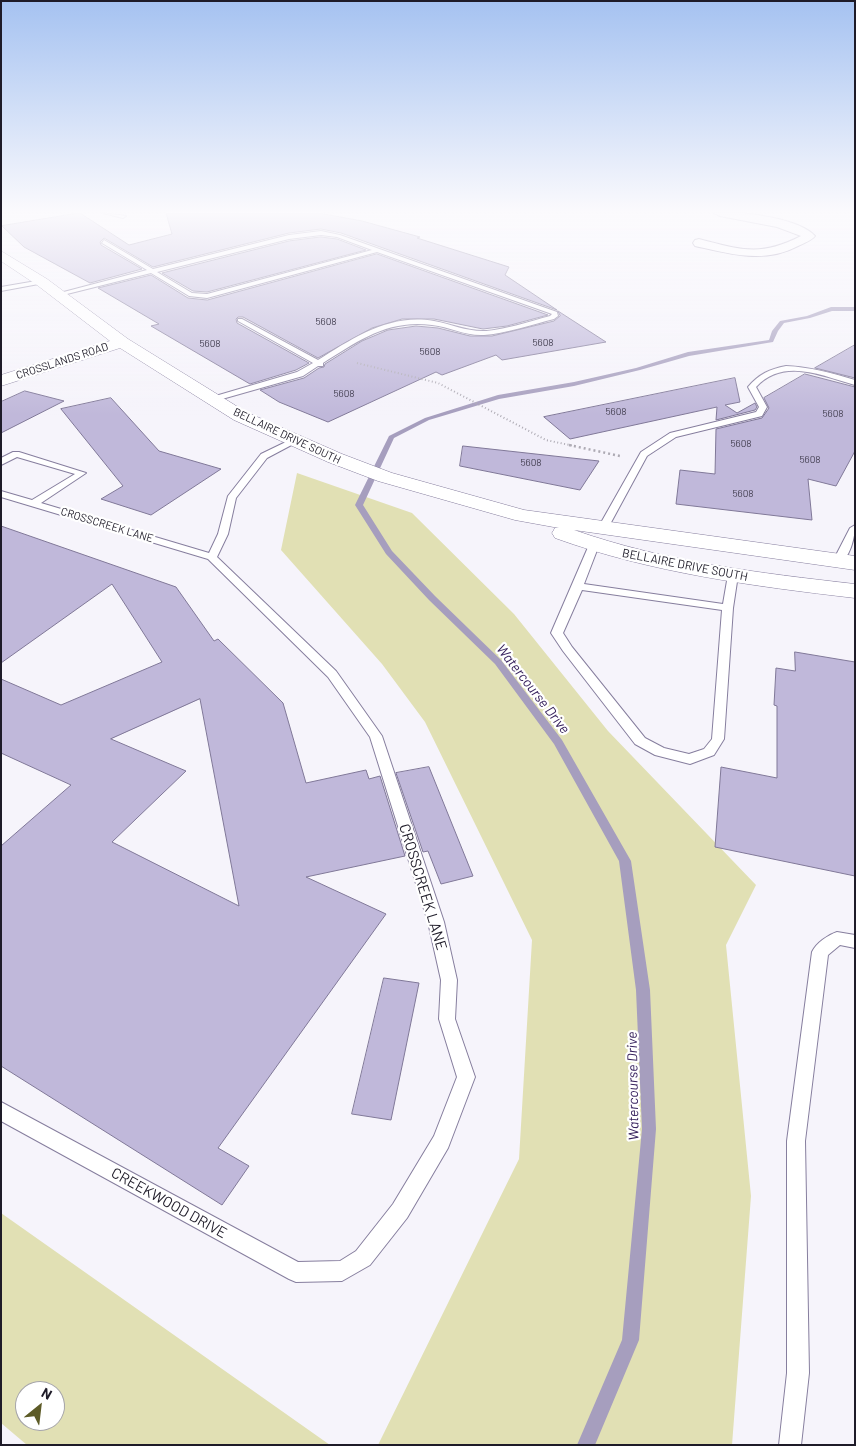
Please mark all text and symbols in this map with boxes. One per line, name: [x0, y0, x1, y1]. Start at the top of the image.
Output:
house number: 5608: [315, 316, 337, 328]
house number: 5608: [532, 337, 554, 349]
house number: 5608: [199, 338, 221, 350]
street label: CROSSLANDS ROAD: [14, 340, 110, 382]
house number: 5608: [419, 346, 441, 358]
house number: 5608: [333, 388, 355, 400]
street label: BELLAIRE DRIVE SOUTH: [231, 405, 343, 467]
house number: 5608: [605, 406, 627, 418]
house number: 5608: [822, 408, 844, 420]
house number: 5608: [730, 438, 752, 450]
house number: 5608: [799, 454, 821, 466]
house number: 5608: [520, 457, 542, 469]
house number: 5608: [732, 488, 754, 500]
street label: CROSSCREEK LANE: [59, 505, 155, 545]
street label: BELLAIRE DRIVE SOUTH: [621, 546, 749, 584]
water label: Watercourse Drive: [493, 641, 573, 737]
street label: CROSSCREEK LANE: [395, 822, 451, 952]
water label: Watercourse Drive: [624, 1031, 642, 1141]
street label: CREEKWOOD DRIVE: [108, 1164, 230, 1242]
north arrow: [15, 1381, 65, 1431]
text: N: [39, 1384, 55, 1403]

